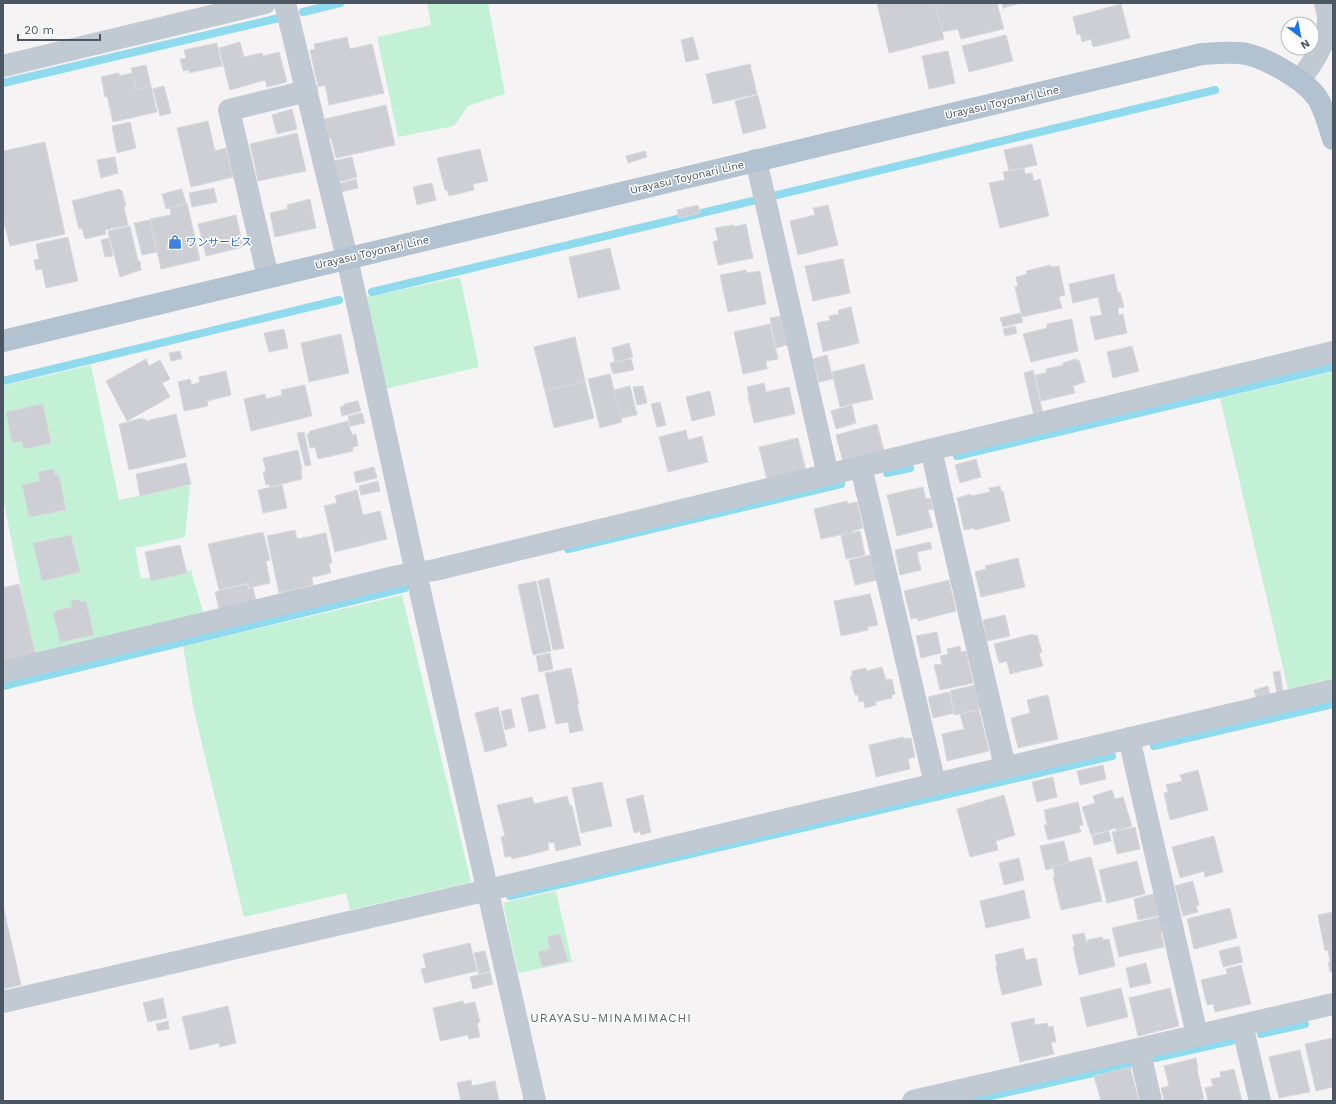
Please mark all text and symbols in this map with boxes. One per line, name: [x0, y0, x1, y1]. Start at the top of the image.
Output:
scale bar: [18, 16, 100, 42]
north arrow: [1280, 16, 1320, 56]
text: 20 m: [24, 23, 54, 37]
text: N: [1298, 36, 1312, 52]
street label: Urayasu Toyonari Line: [944, 83, 1060, 122]
street label: Urayasu Toyonari Line: [629, 158, 745, 197]
street label: Urayasu Toyonari Line: [314, 233, 430, 272]
shop icon: ワンサービス: [167, 234, 183, 250]
place label: ワンサービス: [186, 236, 252, 249]
district label: URAYASU-MINAMIMACHI: [530, 1011, 692, 1025]

